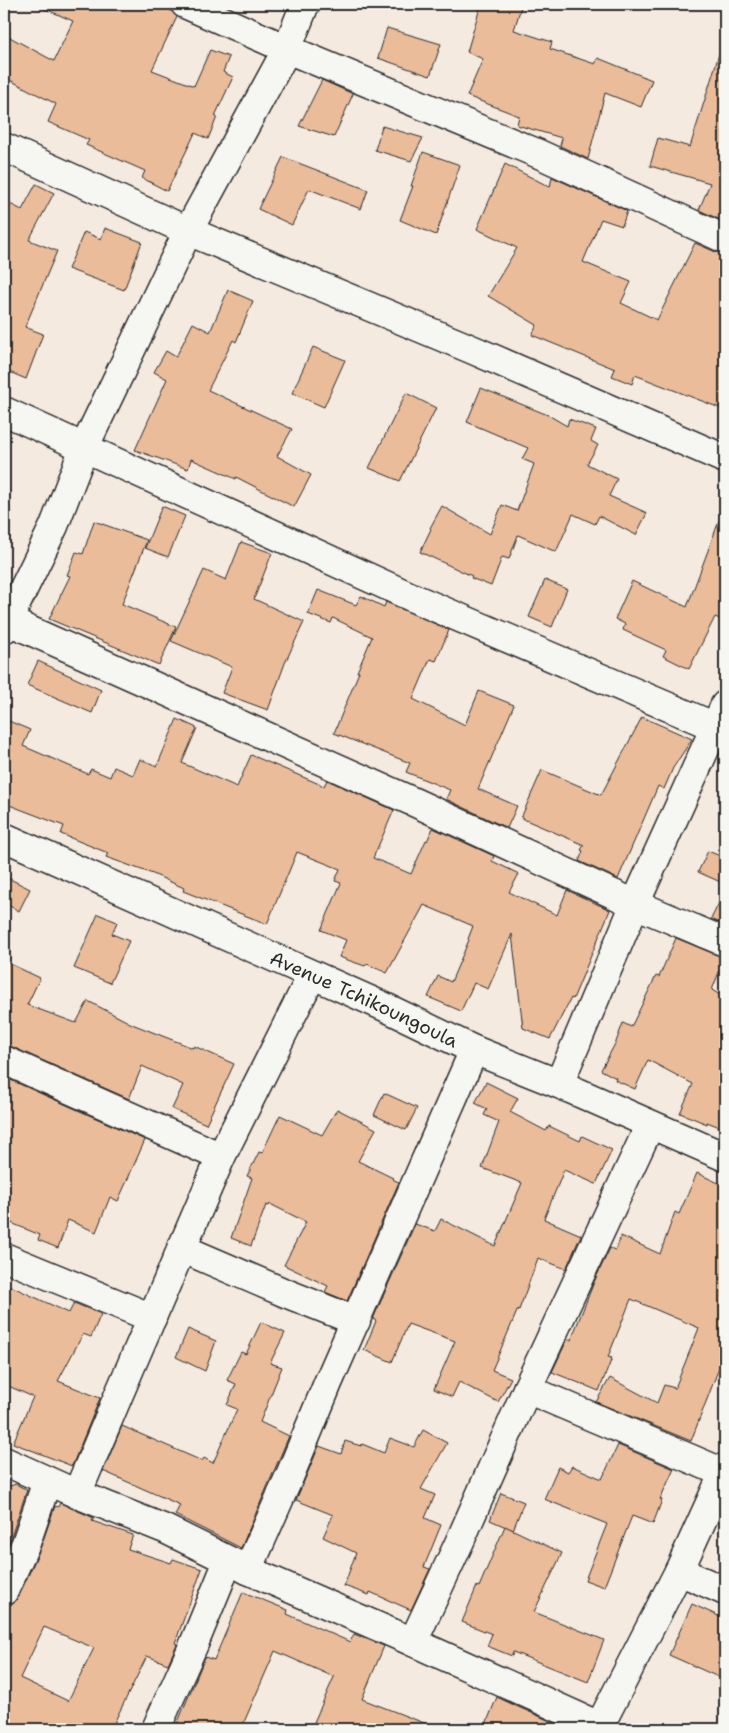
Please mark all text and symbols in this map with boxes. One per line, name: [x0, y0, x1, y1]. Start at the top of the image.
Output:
street label: Avenue Tchikoungoula: [266, 945, 462, 1054]

